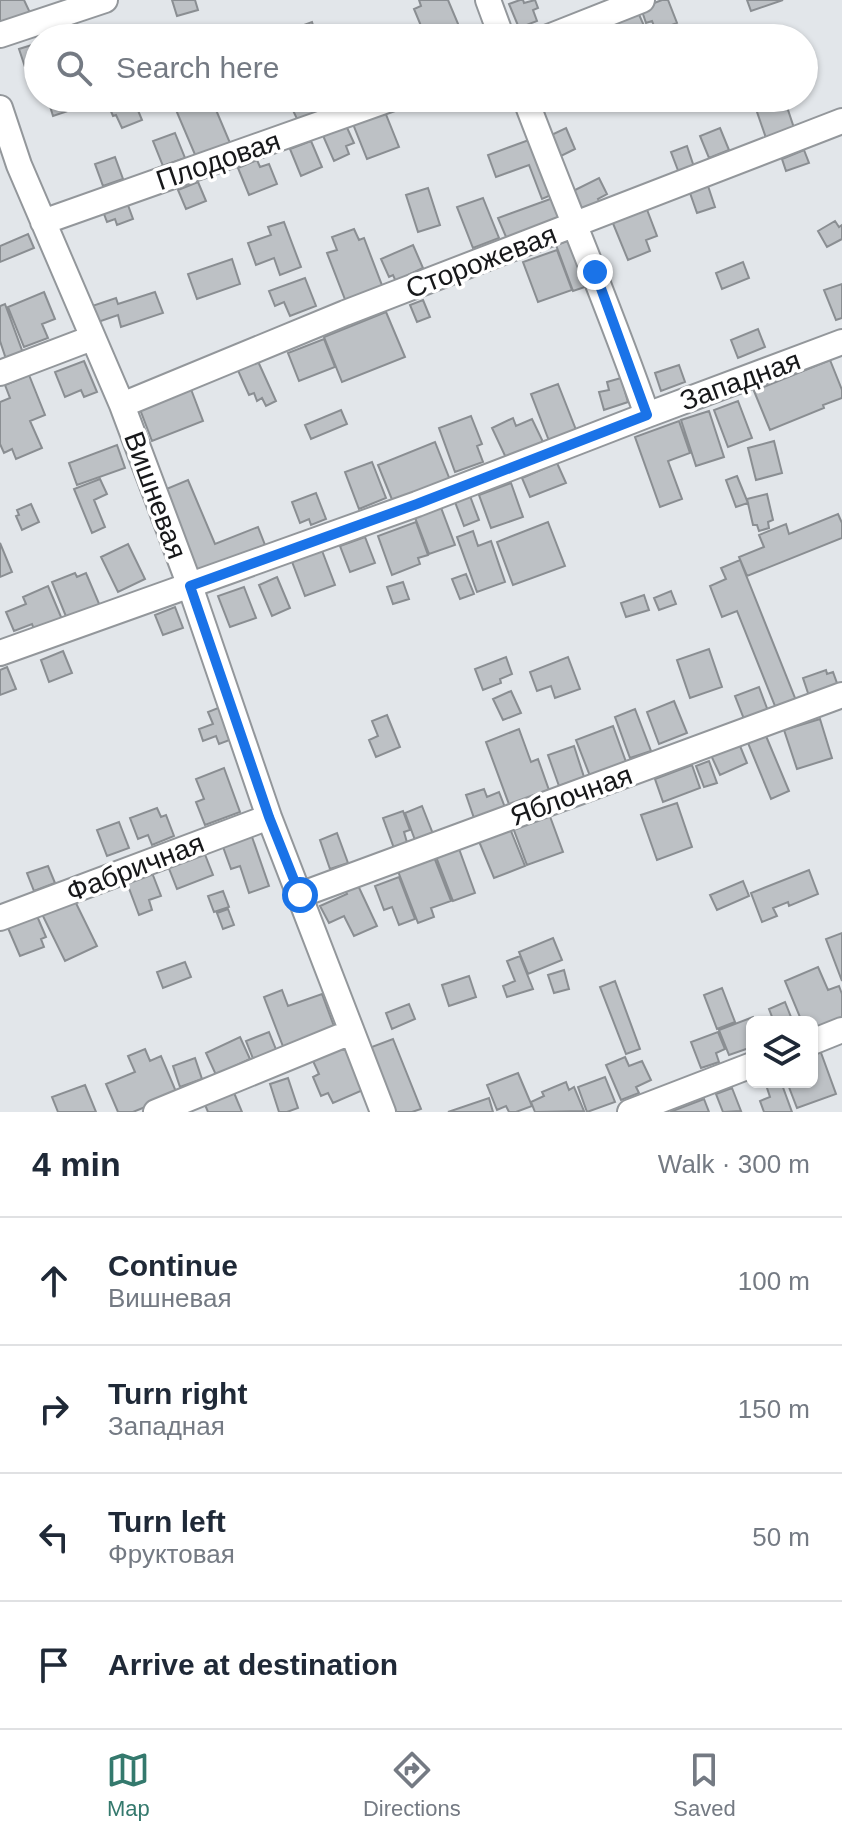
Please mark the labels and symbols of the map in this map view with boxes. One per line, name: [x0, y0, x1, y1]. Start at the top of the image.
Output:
street label: Плодовая: [152, 125, 284, 196]
street label: Сторожевая: [402, 219, 561, 304]
route end: [577, 254, 613, 290]
street label: Западная: [676, 344, 805, 417]
street label: Вишневая: [118, 427, 193, 563]
street label: Яблочная: [506, 759, 636, 832]
street label: Фабричная: [62, 827, 208, 908]
route start: [282, 877, 318, 913]

